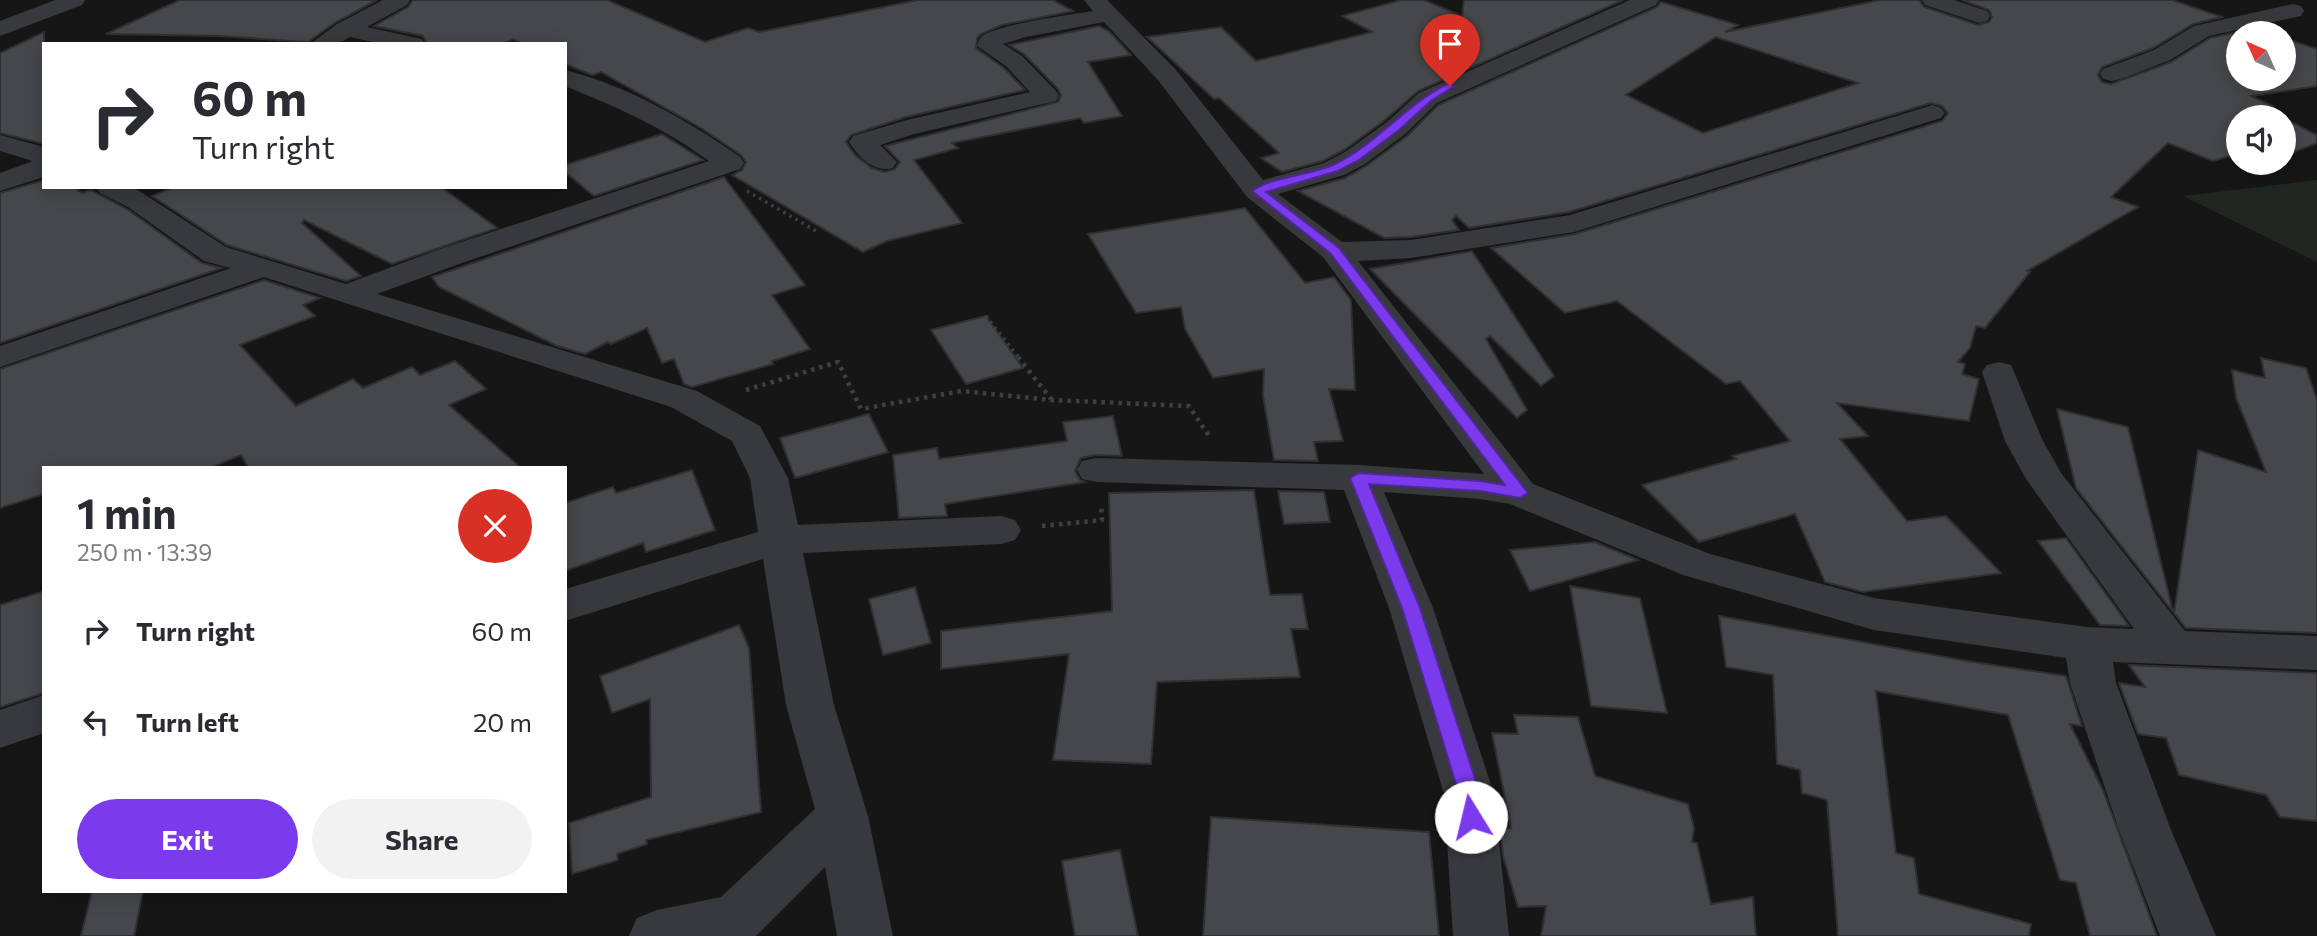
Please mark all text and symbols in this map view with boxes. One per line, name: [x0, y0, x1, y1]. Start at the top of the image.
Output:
pin: [1420, 14, 1480, 86]
north arrow: [2226, 21, 2296, 91]
map controls: [2226, 21, 2296, 175]
icon: arrive: [1431, 25, 1469, 63]
text: 60 m: [192, 66, 307, 126]
icon: right: [77, 70, 168, 161]
button: sound: [2226, 105, 2296, 175]
text: Turn right: [192, 126, 335, 166]
text: 1 min: [77, 486, 177, 538]
button: close: [458, 489, 532, 563]
text: 250 m · 13:39: [77, 538, 212, 566]
icon: right: [77, 612, 115, 650]
text: Turn right: [136, 615, 255, 646]
text: 60 m: [472, 615, 532, 646]
icon: left: [77, 703, 115, 741]
text: Turn left: [136, 706, 239, 737]
text: 20 m: [473, 706, 532, 737]
position arrow: [1434, 780, 1508, 854]
button: Exit: [77, 799, 298, 879]
button: Share: [312, 799, 532, 879]

